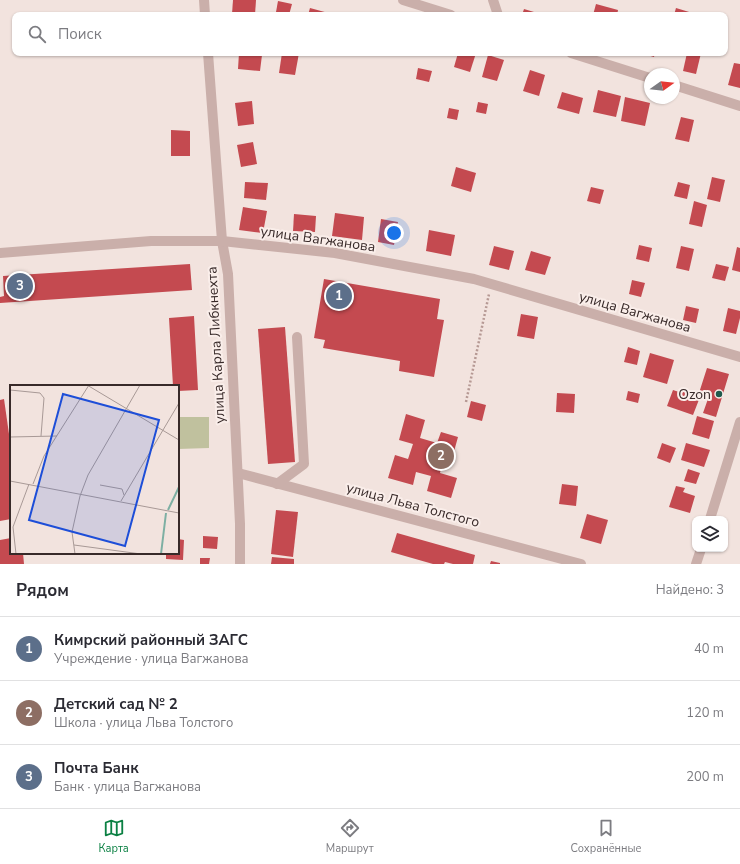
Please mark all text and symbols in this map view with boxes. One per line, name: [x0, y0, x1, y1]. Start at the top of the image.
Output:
search box: [12, 12, 728, 56]
icon: search: [26, 23, 48, 45]
text: Поиск: [58, 24, 102, 44]
north arrow: [644, 68, 680, 104]
street label: улица Вагжанова: [259, 222, 377, 256]
your location: [384, 223, 404, 243]
street label: улица Карла Либкнехта: [202, 266, 230, 424]
pin: 3: [7, 271, 33, 301]
pin: 1: [326, 281, 352, 311]
street label: улица Вагжанова: [577, 287, 693, 337]
inset map: [10, 385, 179, 554]
place label: Ozon: [678, 385, 711, 404]
marker: Ozon: [714, 389, 724, 399]
pin: 2: [428, 441, 454, 471]
street label: улица Льва Толстого: [344, 478, 482, 532]
map controls: [692, 516, 728, 552]
button: layers: [692, 516, 728, 552]
text: Рядом: [16, 579, 69, 602]
text: Найдено: 3: [656, 581, 724, 599]
text: Кимрский районный ЗАГС: [54, 630, 248, 650]
text: 1: [25, 640, 33, 658]
text: 40 m: [694, 640, 724, 658]
text: Учреждение · улица Вагжанова: [54, 650, 249, 668]
text: Детский сад № 2: [54, 694, 178, 714]
text: 2: [25, 704, 33, 722]
text: 120 m: [686, 704, 724, 722]
text: Школа · улица Льва Толстого: [54, 714, 233, 732]
text: Почта Банк: [54, 758, 139, 778]
text: 3: [25, 768, 33, 786]
text: 200 m: [686, 768, 724, 786]
text: Банк · улица Вагжанова: [54, 778, 201, 796]
tab: Карта: [98, 817, 129, 856]
tab: Маршрут: [326, 817, 374, 856]
tab: Сохранённые: [570, 817, 642, 856]

